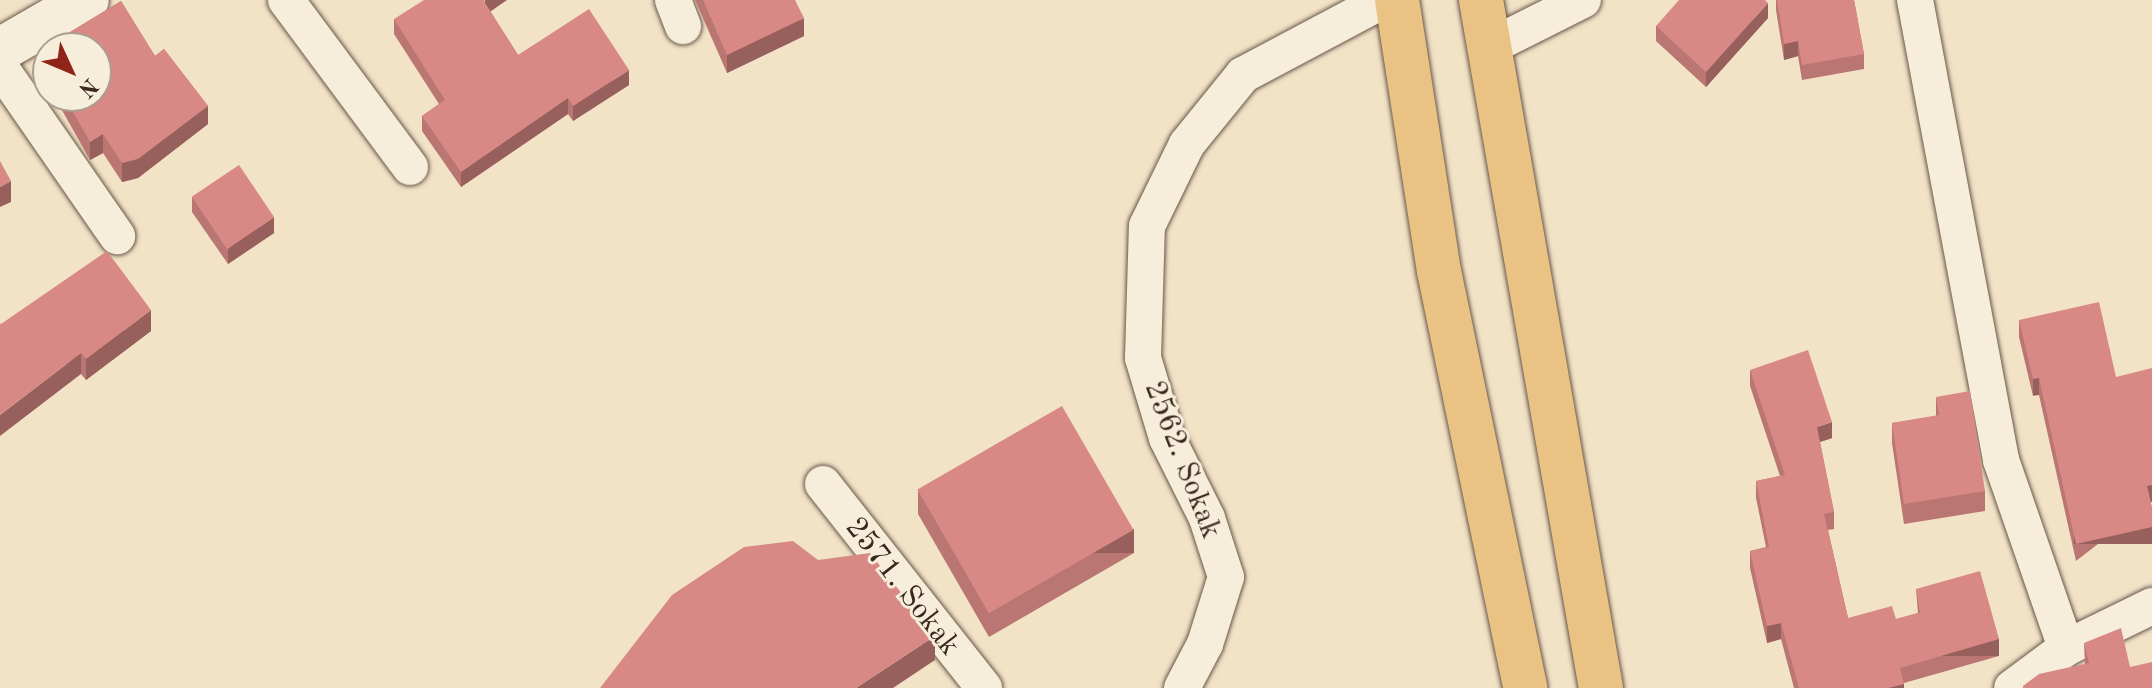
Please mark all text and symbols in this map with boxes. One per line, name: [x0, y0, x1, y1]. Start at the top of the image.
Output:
north arrow: [32, 32, 112, 112]
text: N: [74, 74, 102, 101]
street label: 2562. Sokak: [1135, 376, 1229, 544]
street label: 2571. Sokak: [837, 511, 967, 663]

